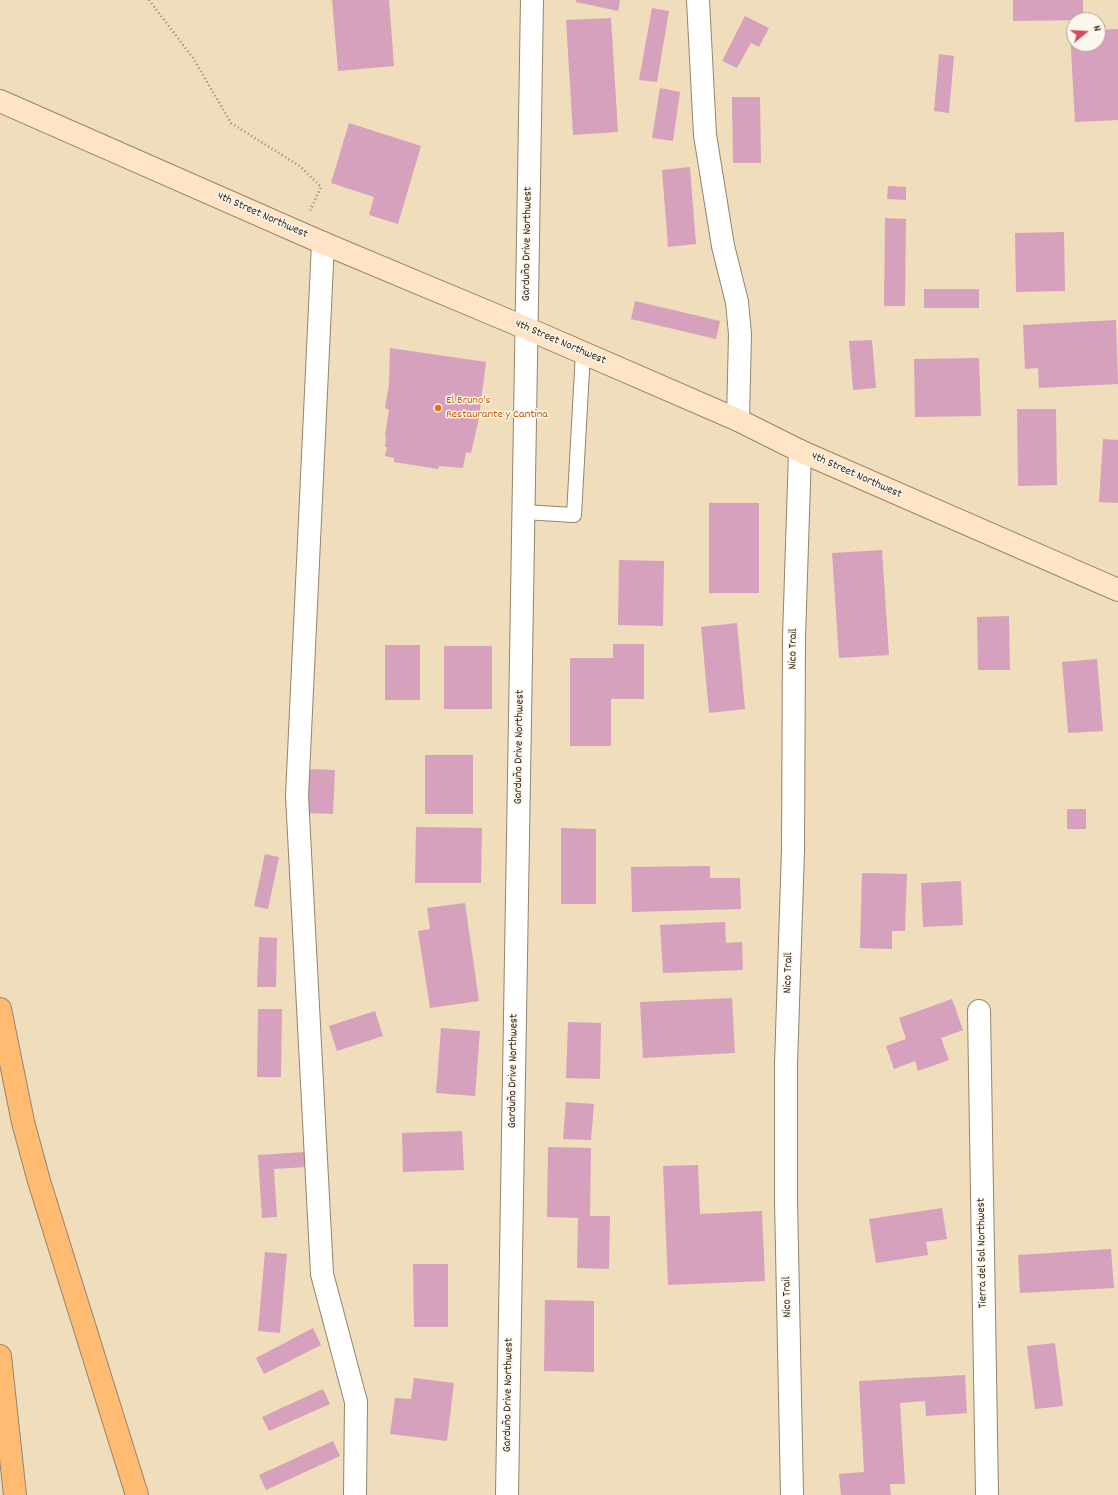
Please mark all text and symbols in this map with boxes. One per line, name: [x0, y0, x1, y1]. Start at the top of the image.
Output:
north arrow: [1066, 12, 1106, 52]
text: N: [1088, 24, 1105, 34]
street label: Garduño Drive Northwest: [520, 187, 536, 301]
street label: 4th Street Northwest: [214, 190, 310, 242]
street label: 4th Street Northwest: [512, 317, 608, 369]
place label: El Bruno's Restaurante y Cantina: [446, 394, 548, 422]
marker: El Bruno's Restaurante y Cantina: [433, 403, 443, 413]
street label: 4th Street Northwest: [808, 450, 904, 502]
street label: Nico Trail: [786, 628, 802, 670]
street label: Garduño Drive Northwest: [512, 690, 528, 804]
street label: Nico Trail: [781, 952, 797, 994]
street label: Garduño Drive Northwest: [506, 1014, 522, 1128]
street label: Tierra del Sol Northwest: [975, 1198, 991, 1308]
street label: Nico Trail: [780, 1276, 796, 1318]
street label: Garduño Drive Northwest: [501, 1338, 517, 1452]

